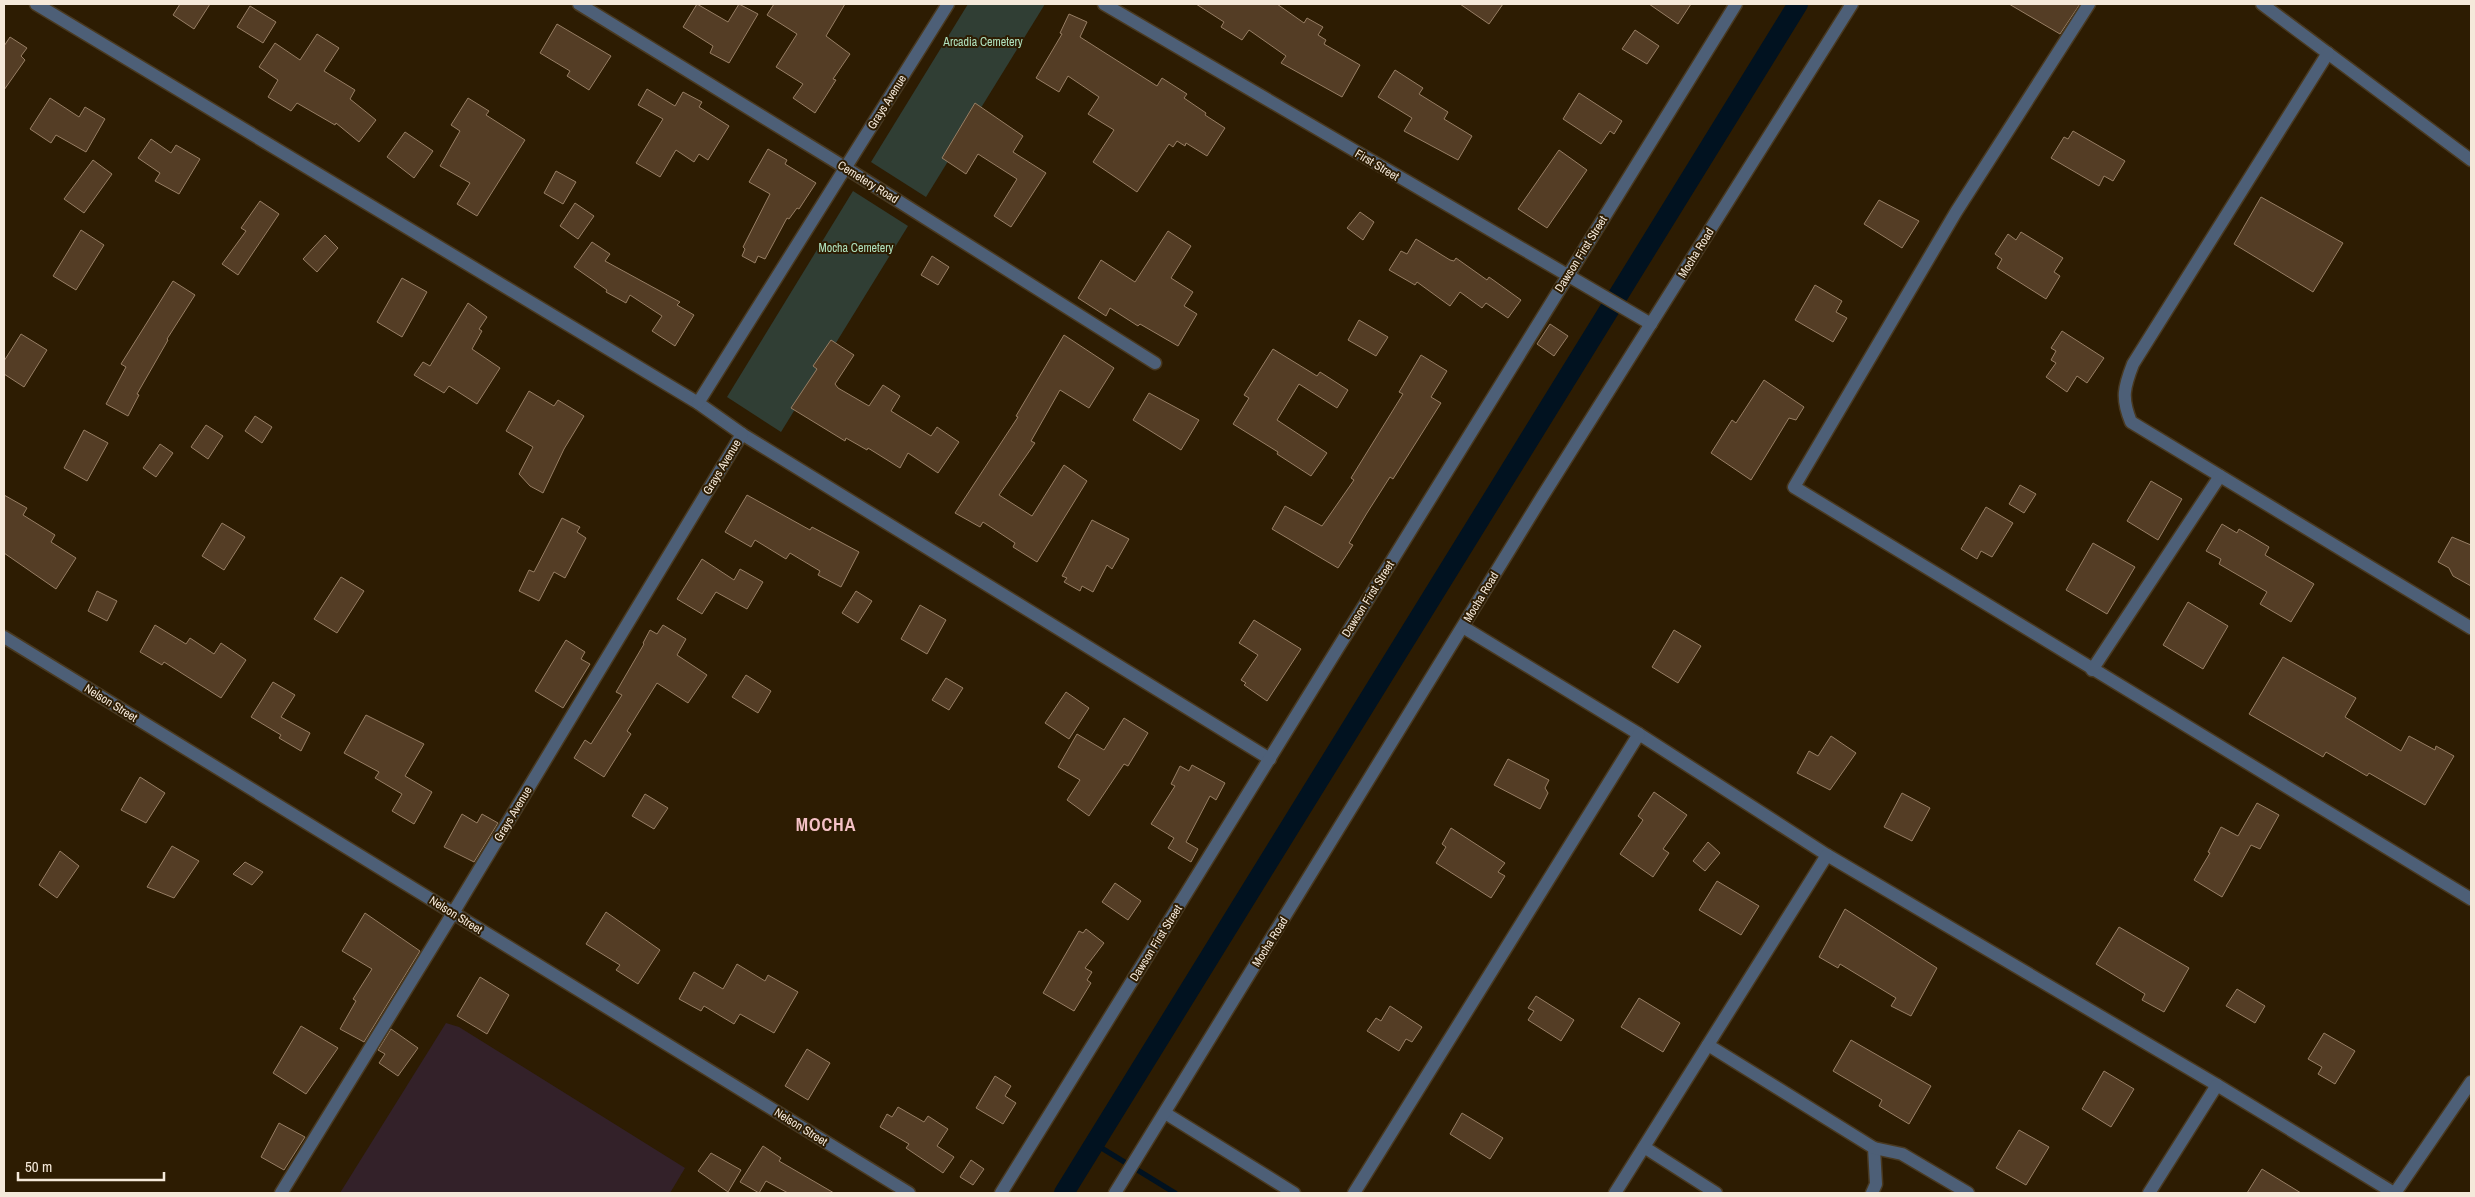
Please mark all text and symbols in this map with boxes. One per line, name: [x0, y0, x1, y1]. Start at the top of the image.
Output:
park label: Arcadia Cemetery: [942, 34, 1023, 50]
street label: Grays Avenue: [864, 72, 910, 132]
street label: First Street: [1352, 146, 1402, 185]
street label: Cemetery Road: [835, 157, 901, 207]
street label: Dawson First Street: [1551, 213, 1611, 295]
street label: Mocha Road: [1674, 225, 1718, 281]
park label: Mocha Cemetery: [819, 240, 894, 256]
street label: Grays Avenue: [699, 436, 745, 498]
street label: Dawson First Street: [1338, 558, 1398, 640]
street label: Mocha Road: [1460, 569, 1502, 625]
street label: Nelson Street: [81, 680, 141, 726]
street label: Grays Avenue: [490, 783, 536, 845]
district label: MOCHA: [796, 812, 856, 837]
street label: Nelson Street: [426, 892, 486, 938]
street label: Dawson First Street: [1126, 902, 1186, 984]
street label: Mocha Road: [1248, 914, 1292, 970]
street label: Nelson Street: [771, 1104, 831, 1150]
scale bar: [18, 1150, 164, 1182]
text: 50 m: [25, 1156, 52, 1177]

